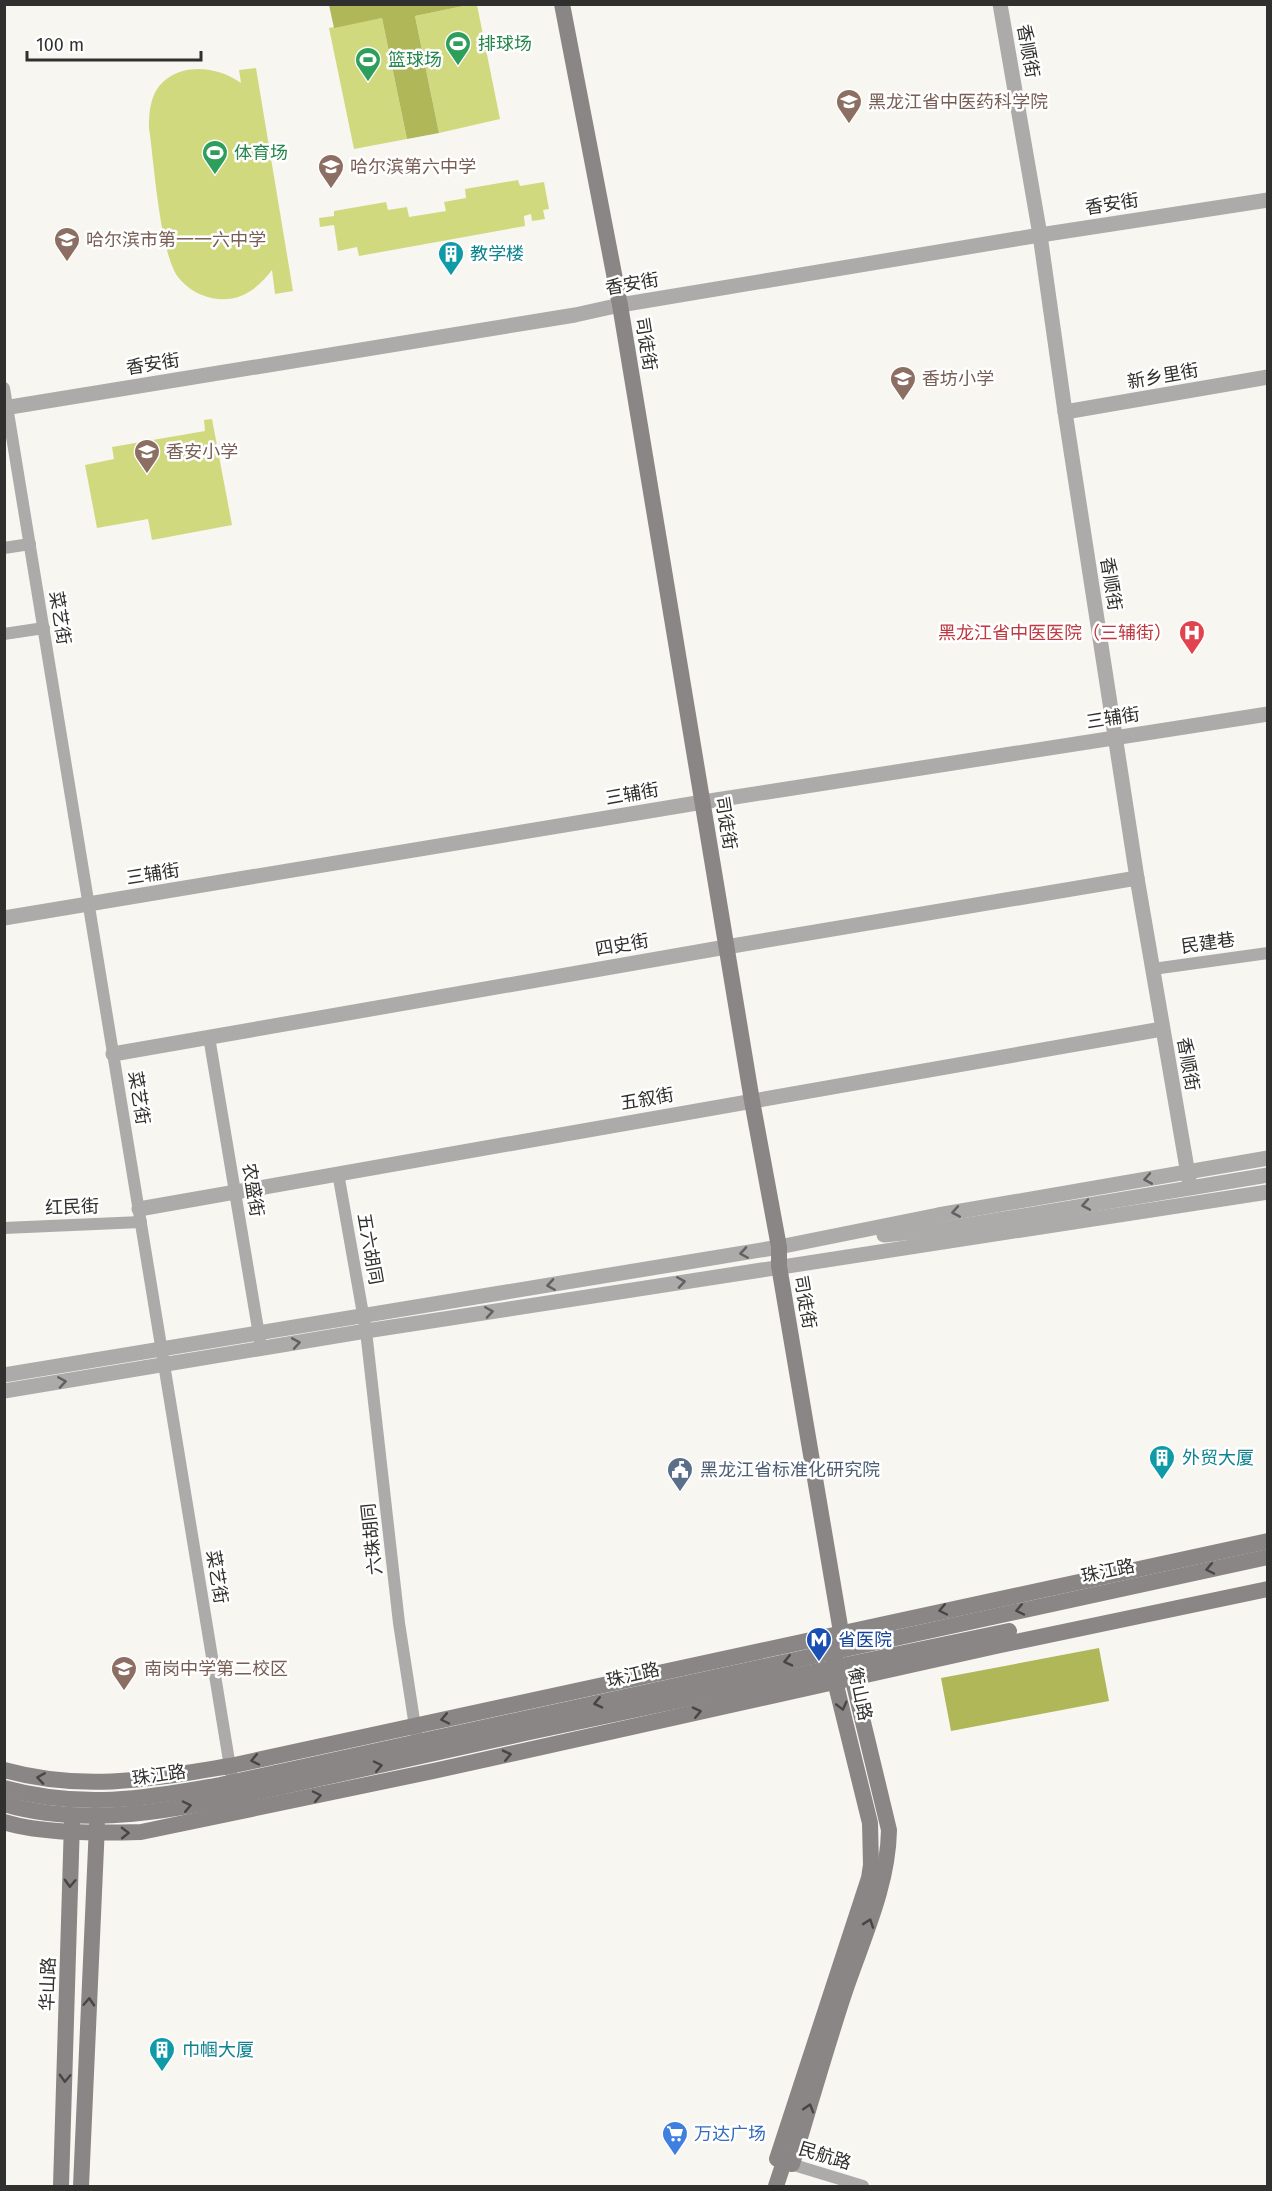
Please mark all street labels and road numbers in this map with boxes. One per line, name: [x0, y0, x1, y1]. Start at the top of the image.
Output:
street label: 香顺街: [1012, 23, 1044, 79]
street label: 香安街: [1084, 189, 1140, 219]
street label: 香安街: [604, 268, 660, 300]
street label: 司徒街: [631, 316, 661, 372]
street label: 香安街: [125, 349, 181, 379]
street label: 新乡里街: [1126, 359, 1200, 393]
street label: 香顺街: [1096, 556, 1126, 612]
street label: 菜艺街: [45, 590, 75, 646]
street label: 三辅街: [1085, 703, 1141, 733]
street label: 三辅街: [604, 778, 660, 810]
street label: 司徒街: [711, 795, 741, 851]
street label: 三辅街: [125, 859, 181, 889]
street label: 民建巷: [1180, 928, 1236, 958]
street label: 四史街: [594, 929, 650, 961]
street label: 香顺街: [1172, 1036, 1204, 1092]
street label: 菜艺街: [124, 1070, 154, 1126]
street label: 五叙街: [619, 1083, 675, 1115]
street label: 农盛街: [238, 1162, 268, 1218]
street label: 红民街: [45, 1195, 99, 1219]
street label: 五六胡同: [353, 1212, 387, 1286]
street label: 司徒街: [789, 1274, 821, 1330]
street label: 六珠胡同: [357, 1502, 387, 1576]
street label: 菜艺街: [202, 1549, 232, 1605]
street label: 珠江路: [1079, 1555, 1137, 1587]
street label: 珠江路: [604, 1658, 662, 1692]
street label: 衡山路: [844, 1665, 876, 1723]
street label: 珠江路: [131, 1760, 187, 1790]
street label: 华山路: [36, 1957, 60, 2011]
street label: 民航路: [796, 2138, 854, 2174]

